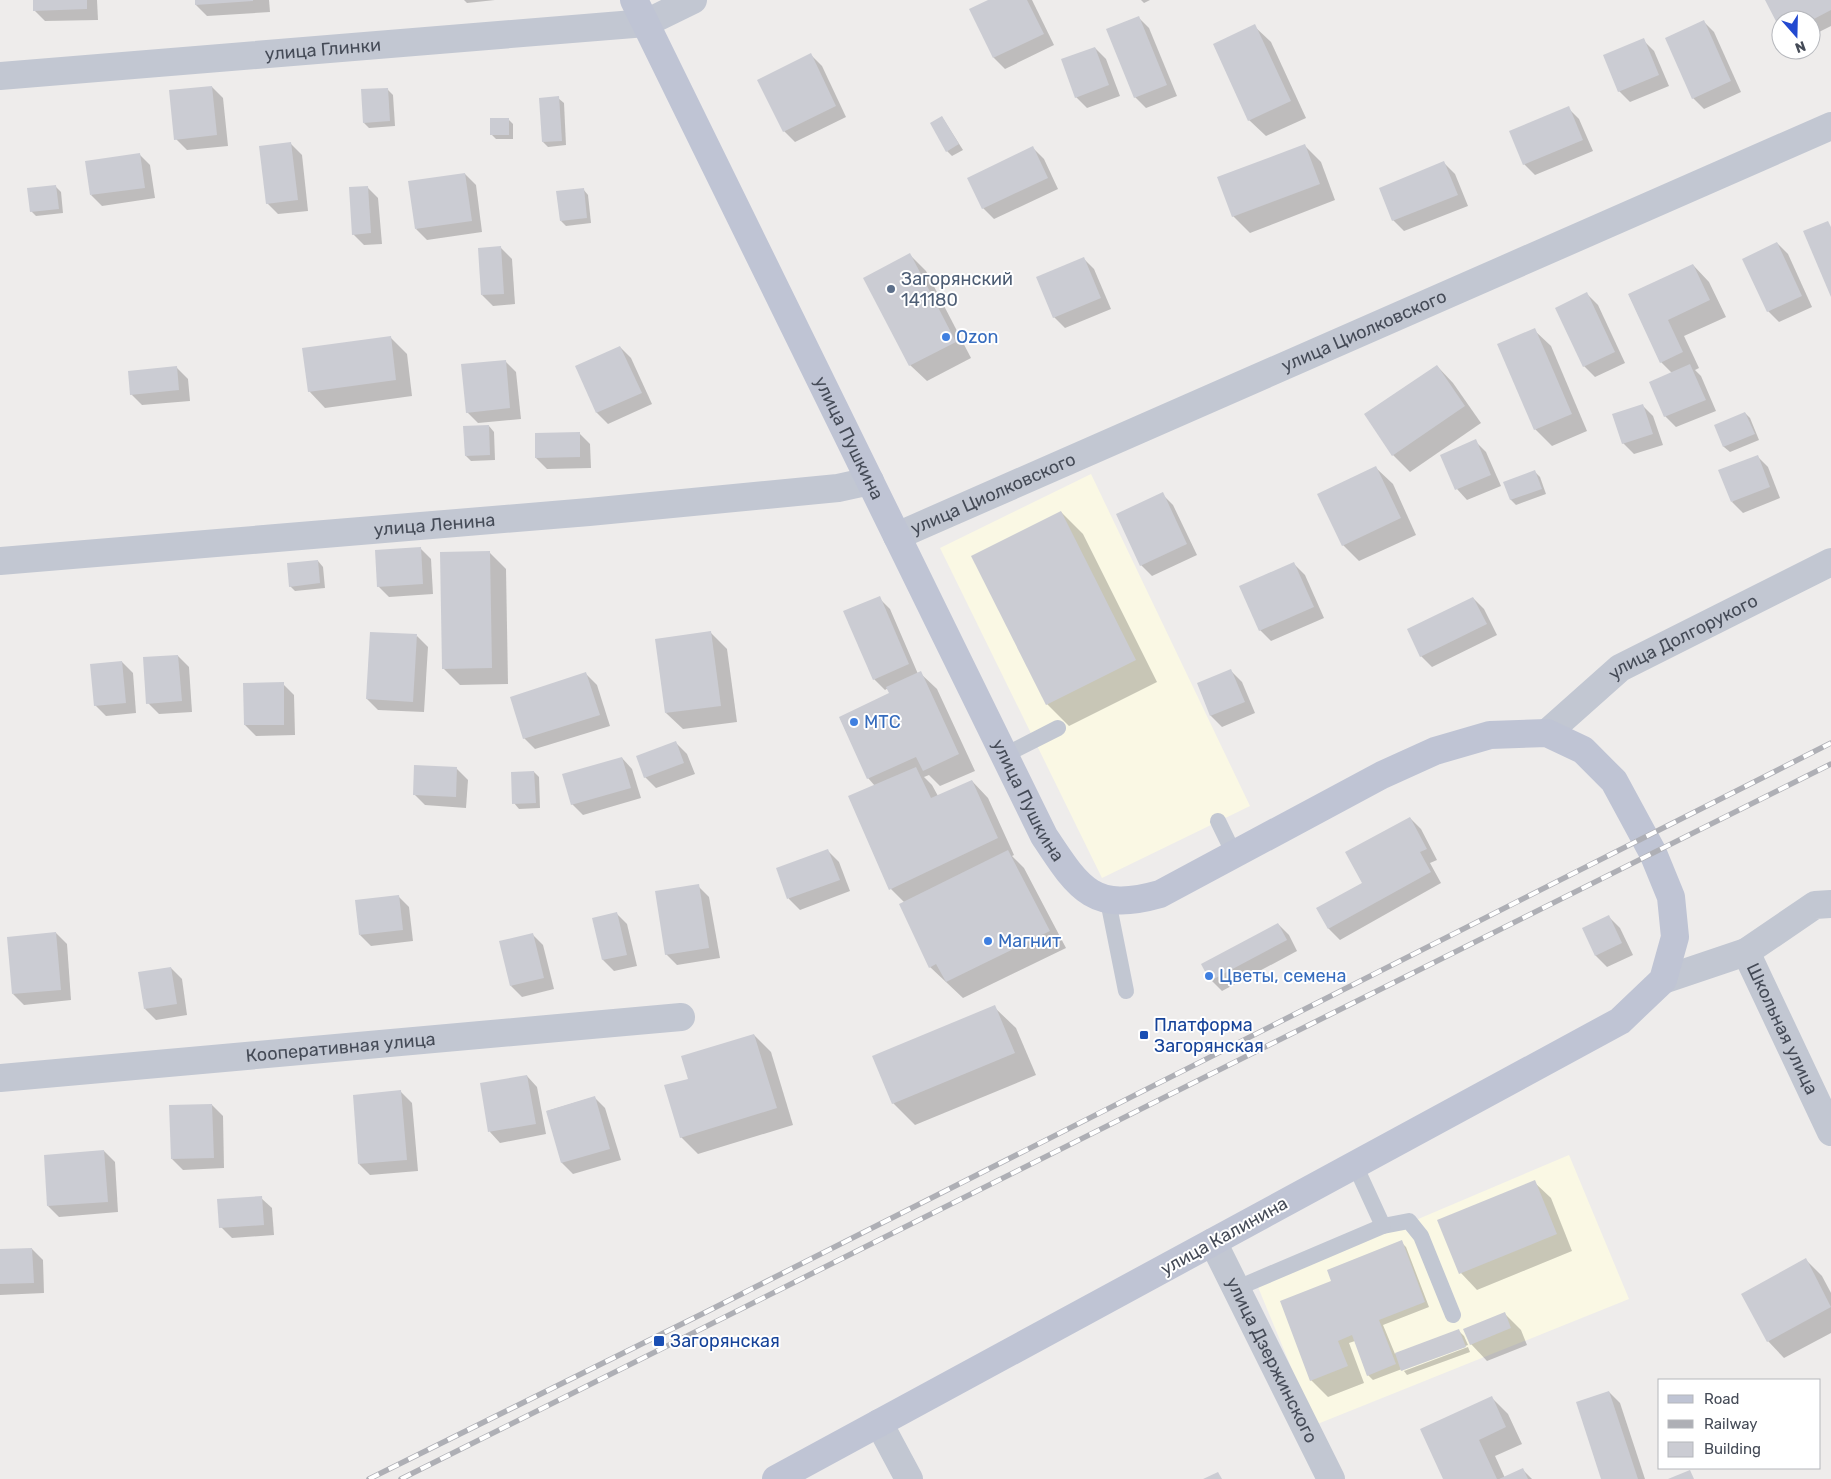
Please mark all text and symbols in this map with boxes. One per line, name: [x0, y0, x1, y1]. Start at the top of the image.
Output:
north arrow: [1771, 10, 1821, 60]
street label: улица Глинки: [264, 34, 382, 65]
text: N: [1793, 37, 1808, 56]
place label: Загорянский 141180: [901, 268, 1013, 311]
marker: Загорянский 141180: [885, 283, 897, 295]
street label: улица Циолковского: [1278, 285, 1450, 377]
place label: Ozon: [956, 326, 998, 348]
marker: Ozon: [940, 331, 952, 343]
street label: улица Пушкина: [809, 373, 888, 503]
street label: улица Циолковского: [907, 448, 1079, 540]
street label: улица Ленина: [373, 509, 496, 541]
street label: улица Долгорукого: [1603, 590, 1762, 684]
place label: МТС: [864, 711, 901, 733]
marker: МТС: [848, 716, 860, 728]
street label: улица Пушкина: [987, 736, 1069, 866]
place label: Магнит: [998, 930, 1061, 952]
marker: Магнит: [982, 935, 994, 947]
street label: Школьная улица: [1742, 959, 1823, 1098]
place label: Цветы, семена: [1219, 965, 1347, 987]
marker: Цветы, семена: [1203, 970, 1215, 982]
place label: Платформа Загорянская: [1154, 1014, 1264, 1057]
street label: Кооперативная улица: [245, 1028, 436, 1067]
marker: Платформа Загорянская: [1138, 1029, 1150, 1041]
street label: улица Калинина: [1157, 1192, 1291, 1280]
street label: улица Дзержинского: [1221, 1273, 1322, 1447]
place label: Загорянская: [670, 1330, 780, 1352]
marker: Загорянская: [652, 1334, 666, 1348]
legend: [1658, 1379, 1821, 1469]
text: Road: [1704, 1390, 1740, 1408]
text: Railway: [1704, 1415, 1758, 1433]
text: Building: [1704, 1440, 1761, 1458]

